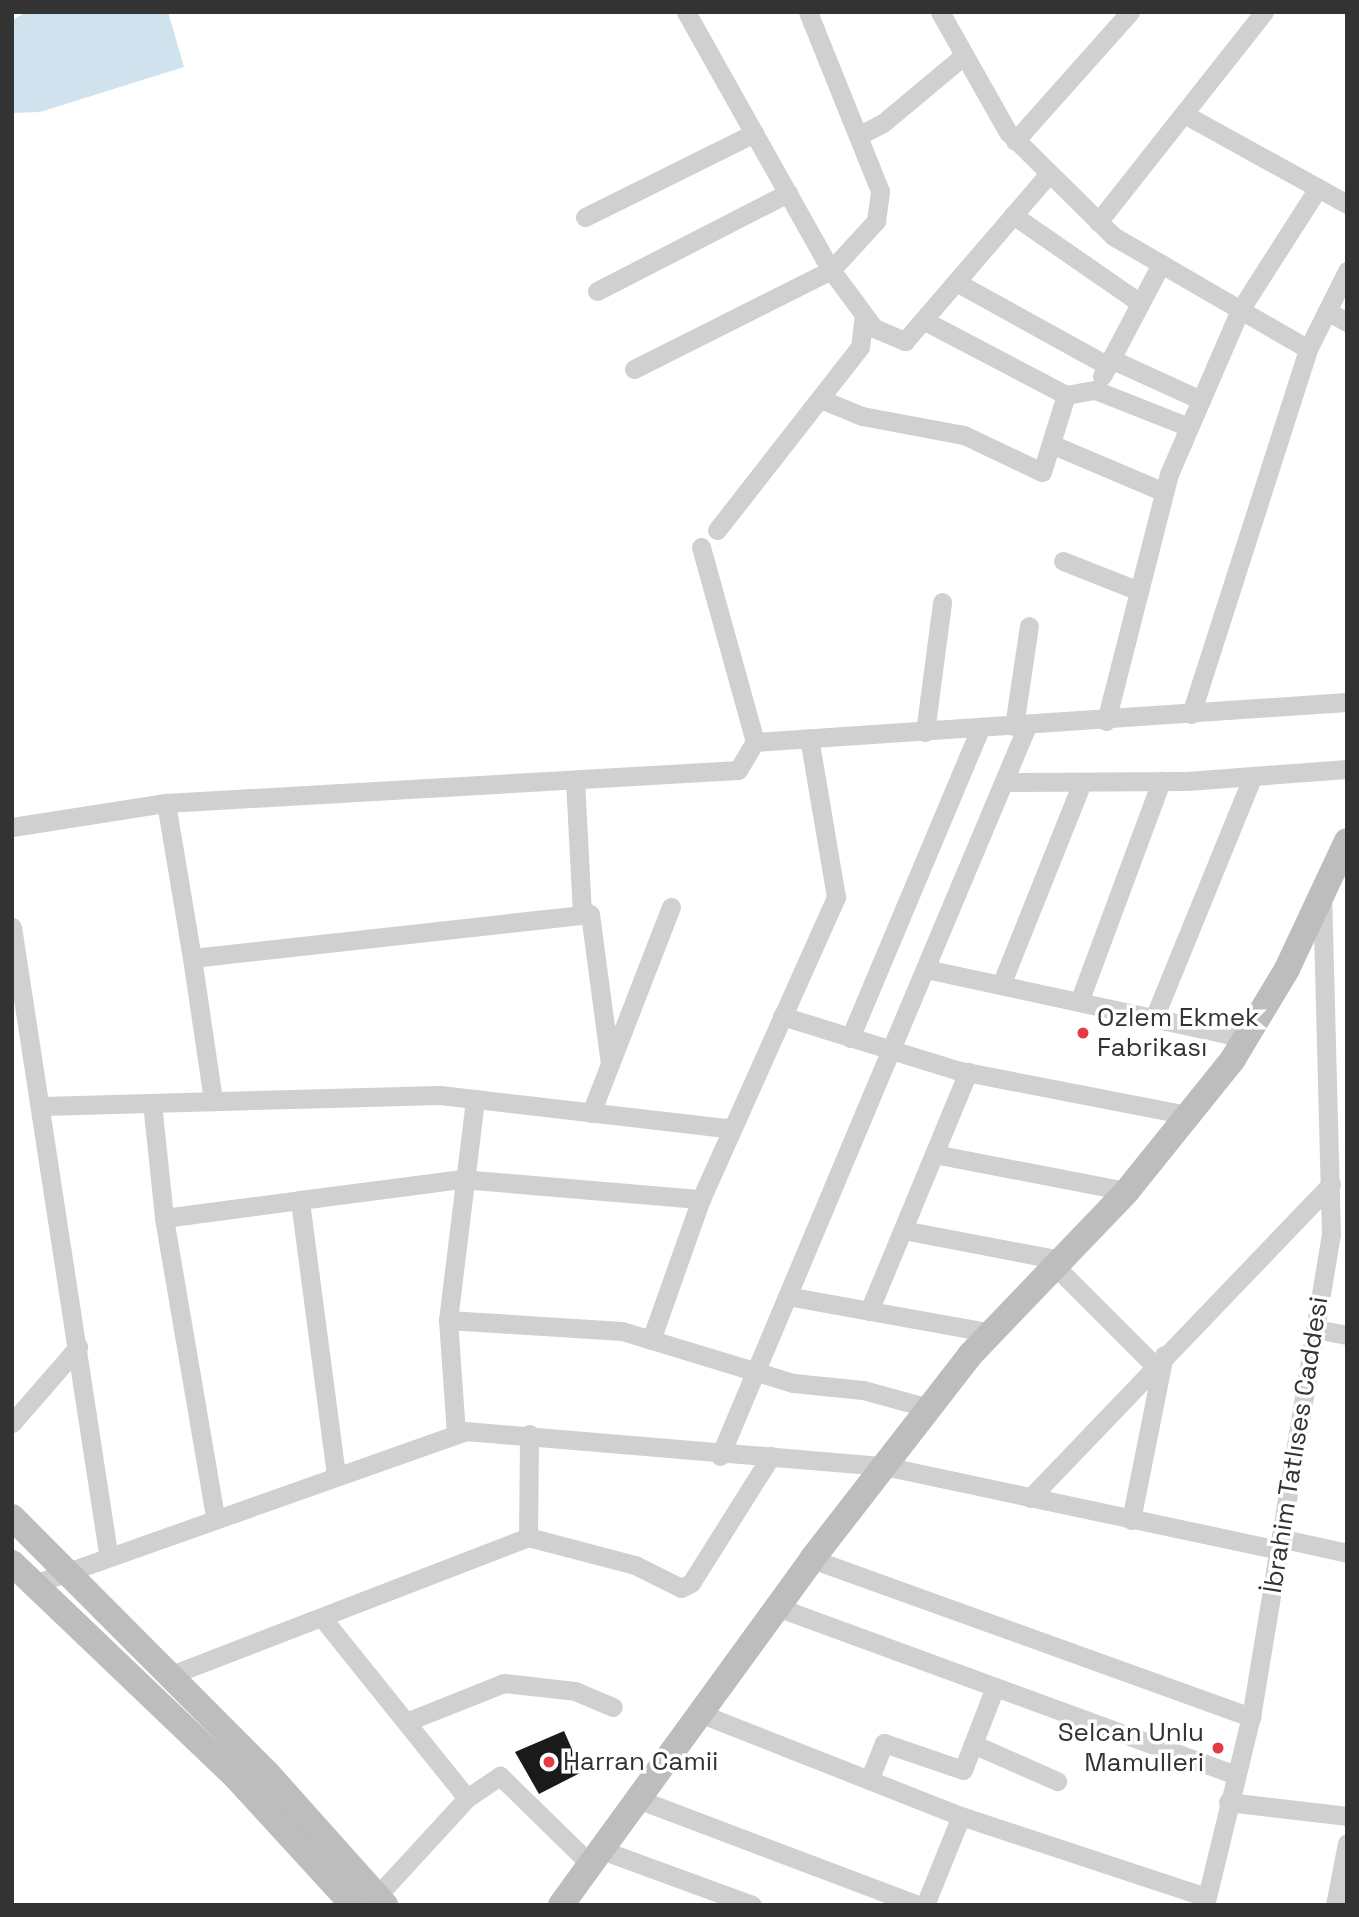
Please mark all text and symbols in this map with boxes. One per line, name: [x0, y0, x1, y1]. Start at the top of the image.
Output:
place label: Ozlem Ekmek Fabrikası: [1097, 1002, 1259, 1064]
marker: Ozlem Ekmek Fabrikası: [1075, 1025, 1091, 1041]
street label: İbrahim Tatlıses Caddesi: [1257, 1294, 1335, 1596]
place label: Selcan Unlu Mamulleri: [1058, 1717, 1204, 1778]
marker: Selcan Unlu Mamulleri: [1210, 1740, 1226, 1756]
place label: Harran Camii: [563, 1746, 718, 1778]
marker: Harran Camii: [541, 1754, 557, 1770]

